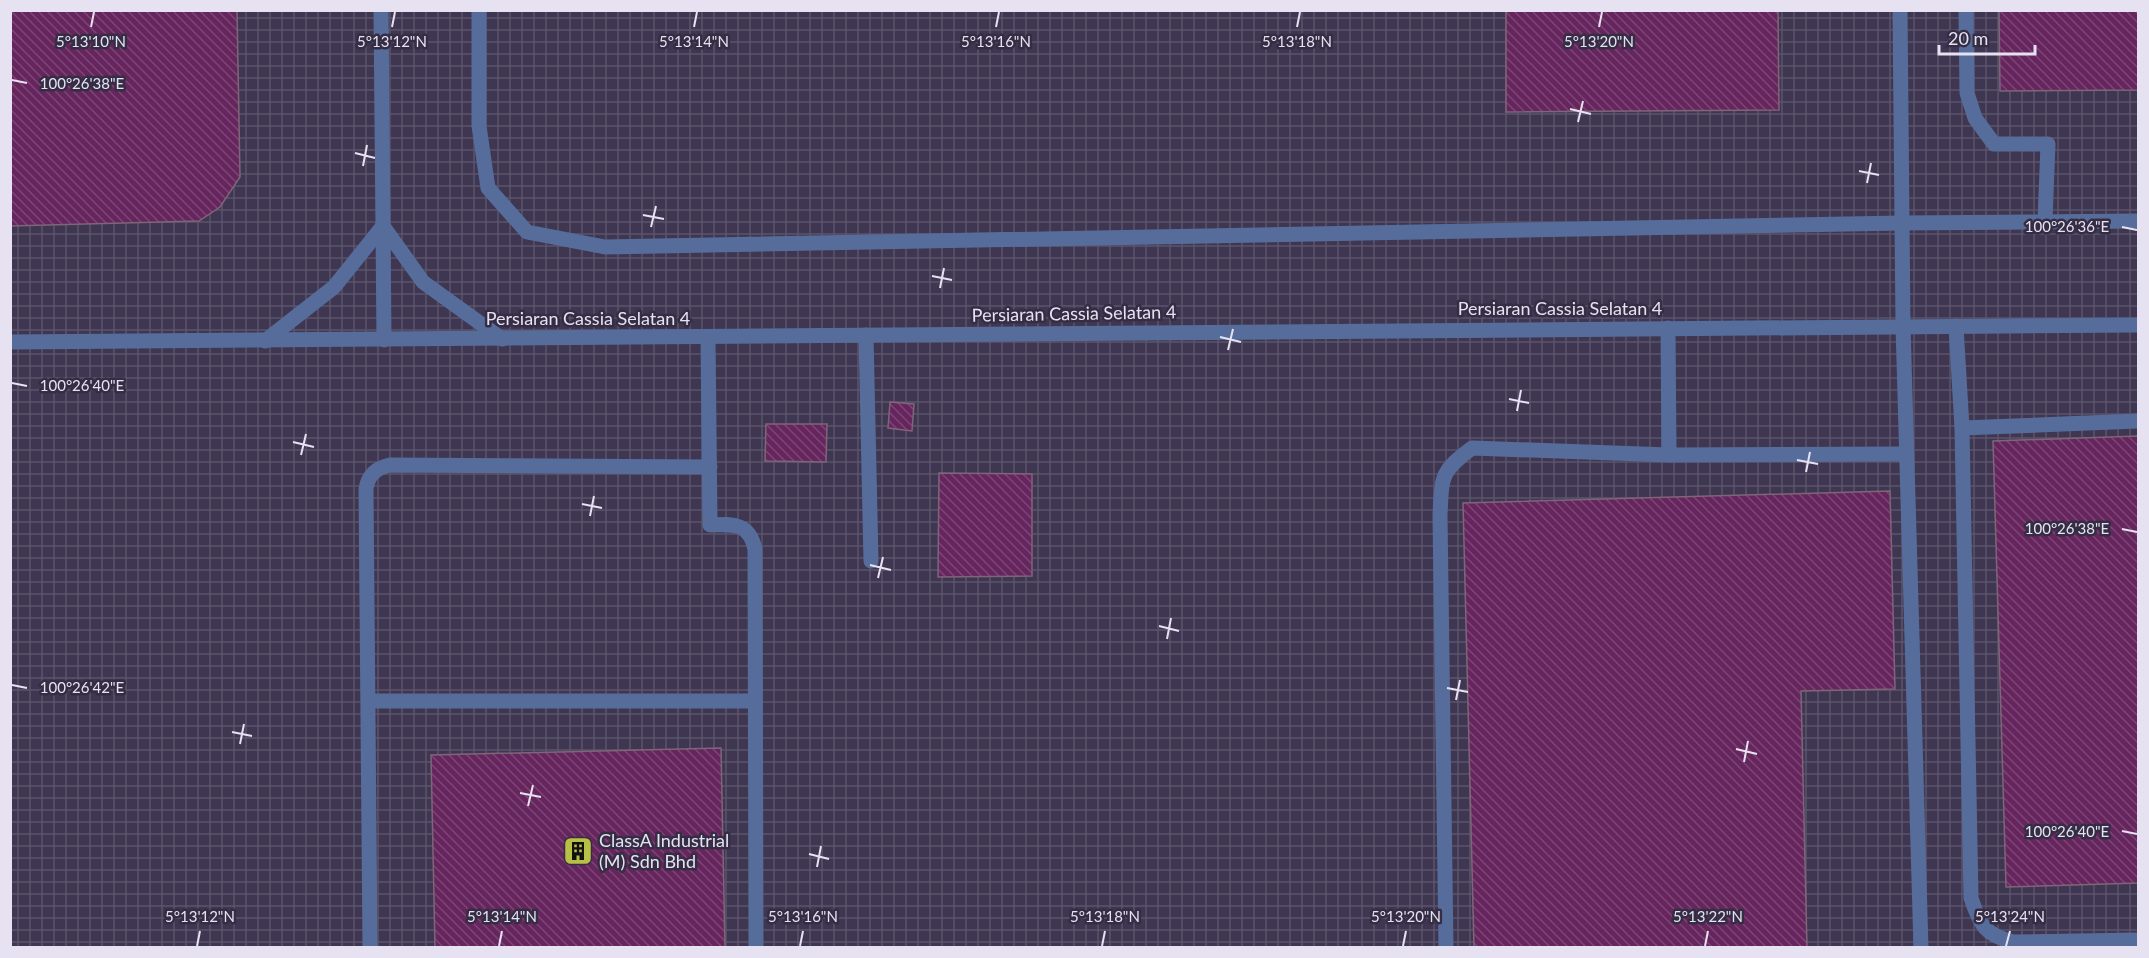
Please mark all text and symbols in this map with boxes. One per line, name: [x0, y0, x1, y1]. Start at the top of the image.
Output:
scale bar: [1939, 18, 2035, 56]
text: 20 m: [1948, 27, 1988, 49]
text: 5°13'10"N: [56, 32, 126, 50]
text: 5°13'12"N: [357, 32, 427, 50]
text: 5°13'14"N: [659, 32, 729, 50]
text: 5°13'16"N: [961, 32, 1031, 50]
text: 5°13'18"N: [1262, 32, 1332, 50]
text: 5°13'20"N: [1564, 32, 1634, 50]
text: 100°26'38"E: [40, 74, 124, 92]
text: 100°26'36"E: [2025, 217, 2109, 235]
street label: Persiaran Cassia Selatan 4: [1458, 297, 1662, 319]
street label: Persiaran Cassia Selatan 4: [971, 300, 1176, 326]
street label: Persiaran Cassia Selatan 4: [486, 307, 690, 329]
text: 100°26'40"E: [40, 376, 124, 394]
text: 100°26'38"E: [2025, 519, 2109, 537]
text: 100°26'42"E: [40, 678, 124, 696]
text: 100°26'40"E: [2025, 822, 2109, 840]
place label: ClassA Industrial (M) Sdn Bhd: [599, 829, 729, 872]
building icon: ClassA Industrial (M) Sdn Bhd: [562, 835, 594, 867]
text: 5°13'12"N: [165, 907, 235, 925]
text: 5°13'14"N: [467, 907, 537, 925]
text: 5°13'16"N: [768, 907, 838, 925]
text: 5°13'18"N: [1070, 907, 1140, 925]
text: 5°13'20"N: [1371, 907, 1441, 925]
text: 5°13'22"N: [1673, 907, 1743, 925]
text: 5°13'24"N: [1975, 907, 2045, 925]

